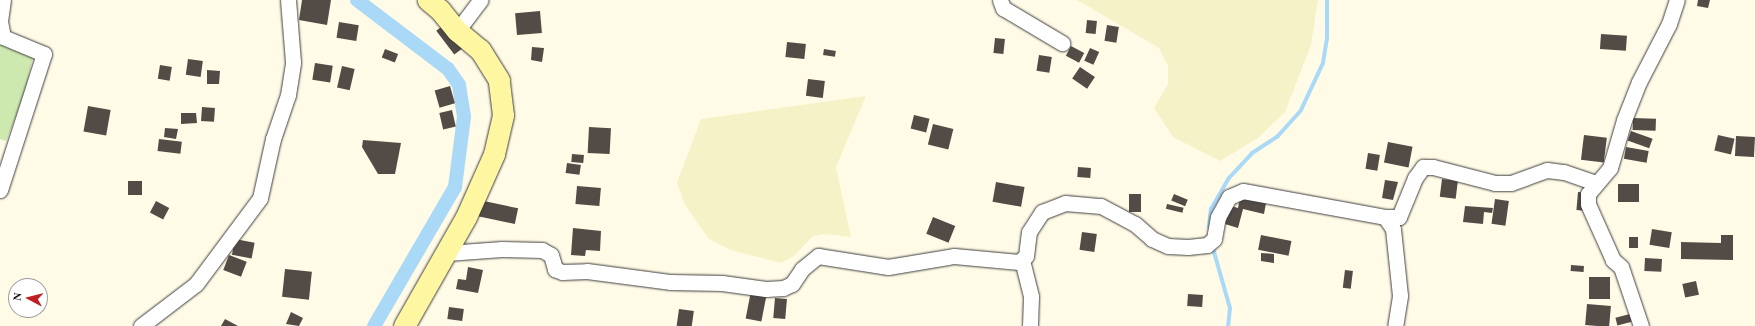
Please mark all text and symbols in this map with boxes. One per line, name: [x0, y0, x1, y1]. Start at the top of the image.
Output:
north arrow: [8, 278, 48, 318]
text: N: [11, 292, 24, 301]

